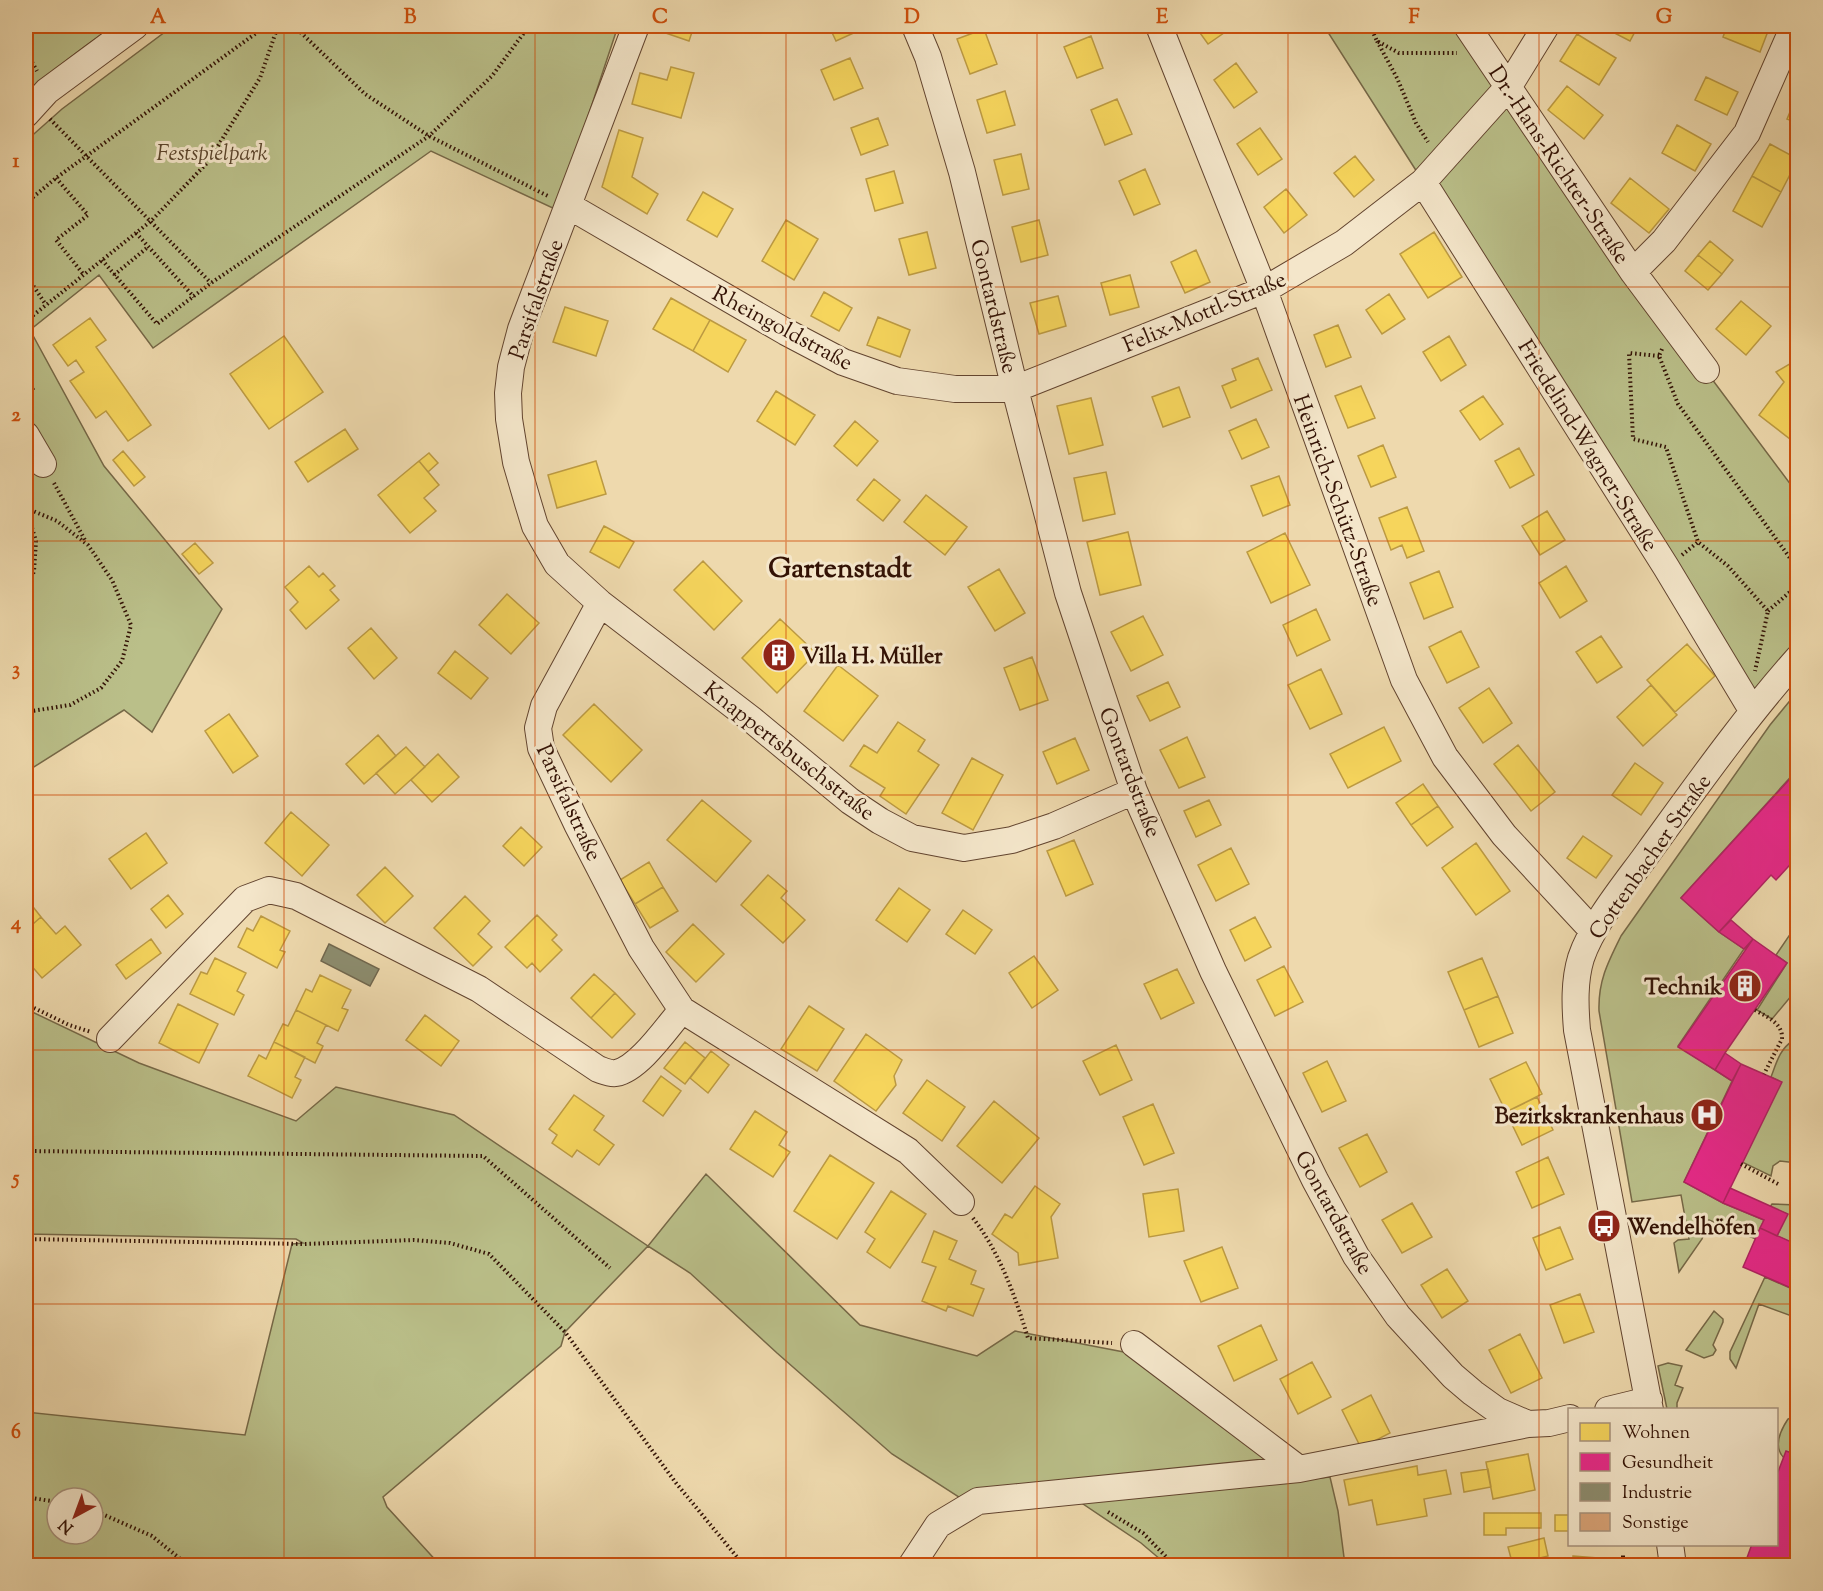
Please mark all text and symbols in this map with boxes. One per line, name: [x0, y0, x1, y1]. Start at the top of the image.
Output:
text: A: [150, 4, 167, 33]
text: B: [404, 4, 417, 33]
text: C: [652, 4, 668, 33]
text: D: [904, 4, 920, 33]
text: E: [1156, 4, 1169, 33]
text: F: [1408, 4, 1420, 33]
text: G: [1656, 4, 1673, 33]
street label: Dr.-Hans-Richter-Straße: [1479, 60, 1636, 271]
park label: Festspielpark: [156, 139, 268, 171]
text: 1: [13, 148, 20, 177]
street label: Parsifalstraße: [502, 236, 573, 364]
street label: Gontardstraße: [960, 236, 1024, 377]
street label: Felix-Mottl-Straße: [1119, 265, 1292, 363]
street label: Rheingoldstraße: [706, 279, 858, 380]
street label: Friedelind-Wagner-Straße: [1508, 334, 1665, 559]
street label: Heinrich-Schütz-Straße: [1283, 390, 1389, 612]
text: 2: [11, 402, 21, 431]
district label: Gartenstadt: [768, 550, 912, 590]
building icon: Villa H. Müller: [761, 637, 797, 673]
place label: Villa H. Müller: [802, 642, 943, 674]
text: 3: [12, 656, 20, 685]
street label: Knappertsbuschstraße: [696, 675, 881, 830]
street label: Gontardstraße: [1089, 703, 1168, 843]
street label: Parsifalstraße: [526, 740, 608, 867]
street label: Cottenbacher Straße: [1582, 768, 1721, 947]
text: 4: [10, 910, 21, 939]
building icon: Technik: [1727, 968, 1763, 1004]
place label: Technik: [1644, 973, 1722, 1005]
hospital icon: Bezirkskrankenhaus: [1689, 1097, 1725, 1133]
place label: Bezirkskrankenhaus: [1495, 1102, 1684, 1134]
street label: Gontardstraße: [1285, 1146, 1380, 1281]
text: 5: [11, 1165, 20, 1194]
bus stop icon: Wendelhöfen: [1586, 1208, 1622, 1244]
place label: Wendelhöfen: [1627, 1213, 1756, 1245]
legend: [1568, 1408, 1778, 1546]
text: 6: [11, 1419, 21, 1448]
text: Wohnen: [1622, 1421, 1690, 1447]
text: Gesundheit: [1622, 1451, 1713, 1477]
text: Industrie: [1622, 1481, 1692, 1507]
north arrow: [45, 1486, 105, 1546]
text: Sonstige: [1622, 1511, 1689, 1537]
text: N: [54, 1512, 79, 1538]

